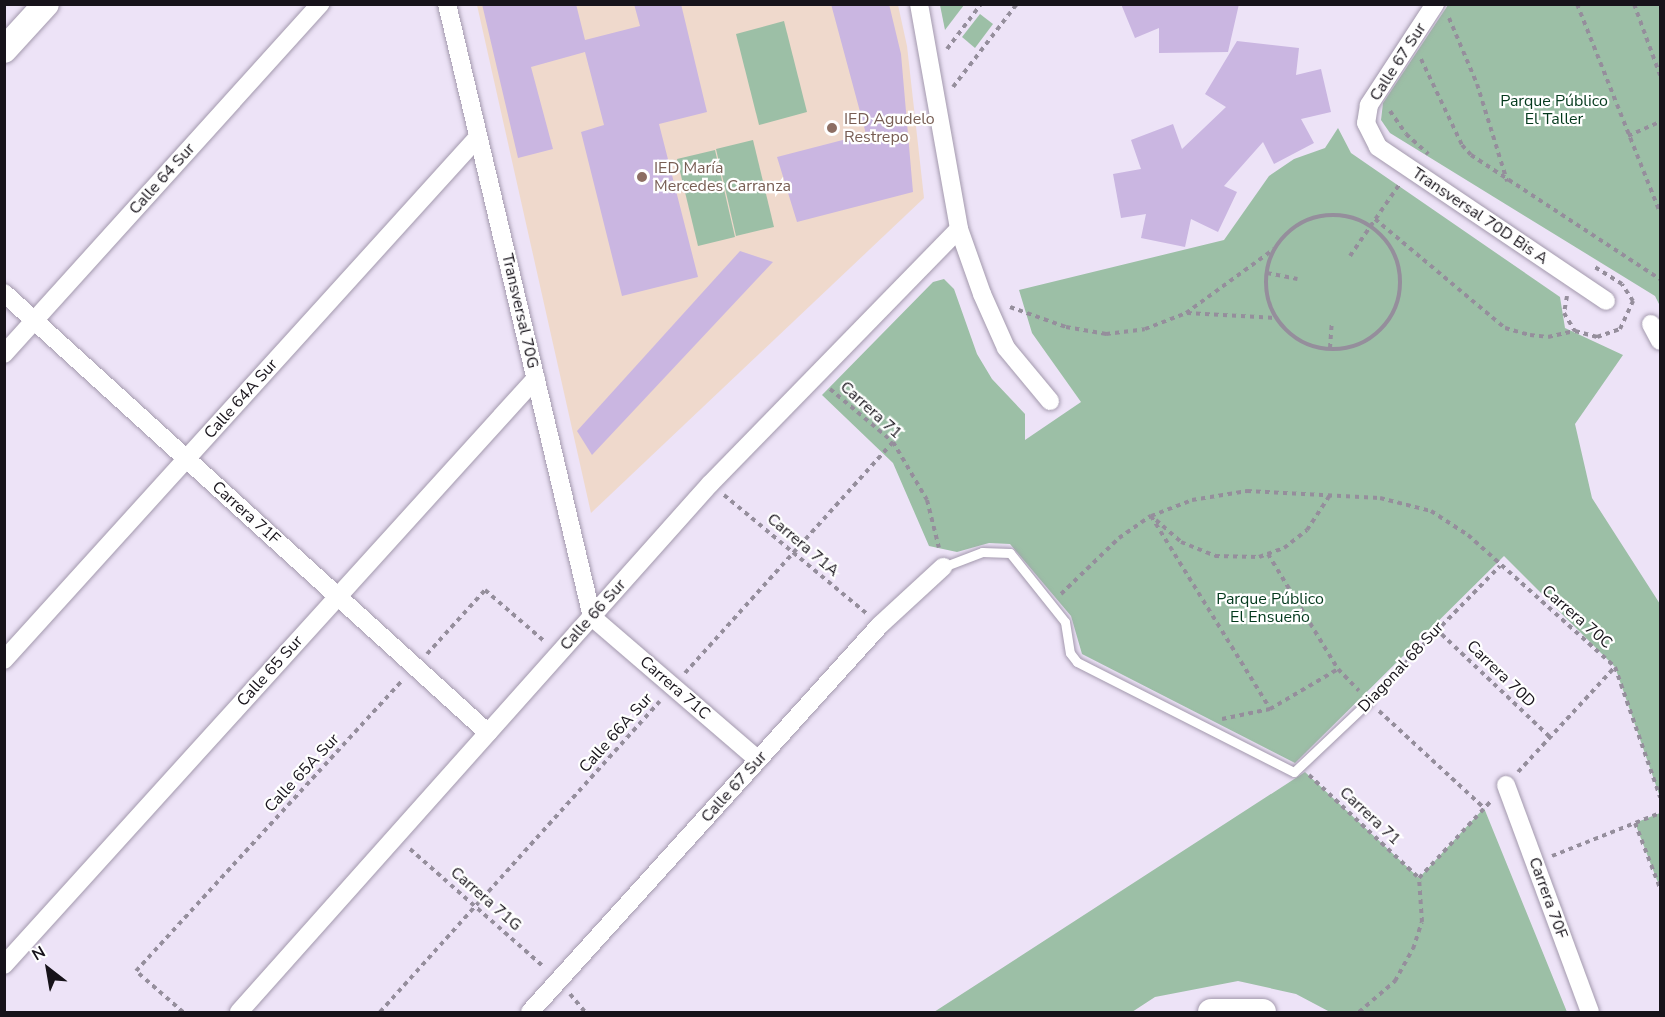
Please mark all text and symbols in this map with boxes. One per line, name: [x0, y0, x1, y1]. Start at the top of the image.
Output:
street label: Calle 67 Sur: [1366, 20, 1430, 104]
park label: Parque Público El Taller: [1500, 91, 1608, 129]
place label: IED Agudelo Restrepo: [844, 109, 935, 147]
marker: IED Agudelo Restrepo: [825, 121, 839, 135]
street label: Calle 64 Sur: [125, 140, 199, 218]
place label: IED María Mercedes Carranza: [654, 158, 791, 196]
street label: Transversal 70D Bis A: [1408, 163, 1552, 269]
marker: IED María Mercedes Carranza: [635, 170, 649, 184]
street label: Transversal 70G: [497, 252, 543, 370]
street label: Calle 64A Sur: [200, 355, 282, 443]
street label: Carrera 71: [836, 377, 906, 443]
street label: Carrera 71F: [208, 477, 284, 549]
street label: Carrera 71A: [763, 509, 843, 581]
street label: Calle 66 Sur: [556, 576, 630, 654]
street label: Carrera 70C: [1538, 581, 1616, 653]
park label: Parque Público El Ensueño: [1216, 589, 1324, 627]
street label: Diagonal 68 Sur: [1354, 618, 1448, 716]
street label: Calle 65 Sur: [233, 632, 307, 710]
street label: Carrera 70D: [1463, 636, 1539, 712]
street label: Carrera 71C: [636, 652, 714, 724]
street label: Calle 66A Sur: [575, 689, 657, 777]
street label: Calle 65A Sur: [261, 730, 343, 816]
street label: Calle 67 Sur: [697, 748, 771, 826]
street label: Carrera 71: [1336, 783, 1404, 849]
street label: Carrera 70F: [1524, 855, 1572, 941]
street label: Carrera 71G: [447, 863, 525, 935]
north arrow: [18, 939, 78, 999]
text: N: [28, 941, 50, 966]

